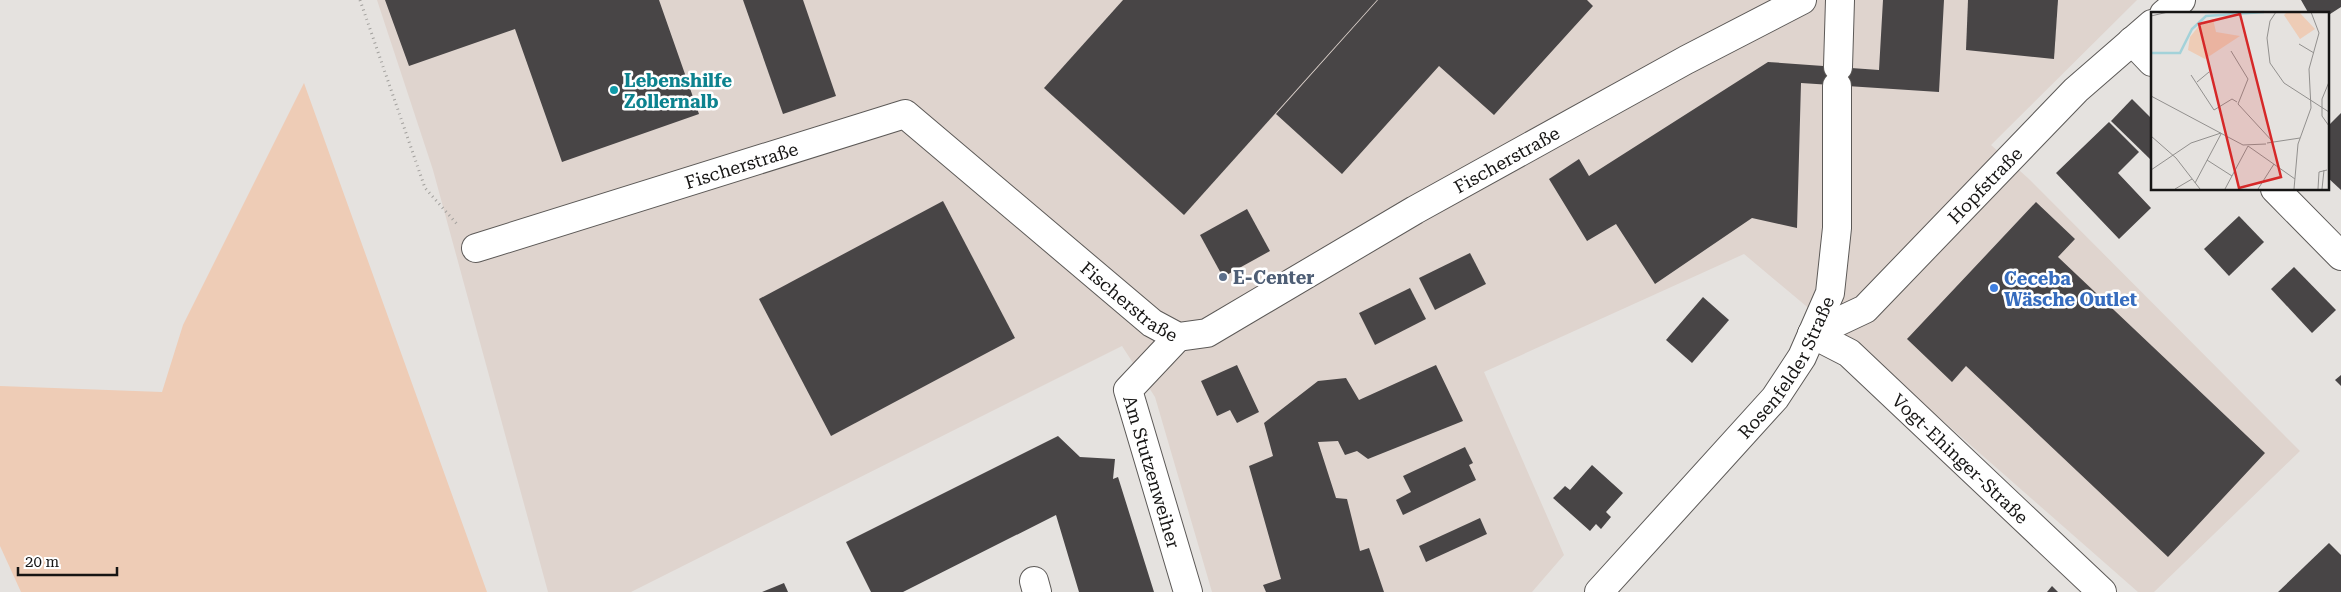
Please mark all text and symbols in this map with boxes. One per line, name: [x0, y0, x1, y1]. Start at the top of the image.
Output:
inset map: [2151, 12, 2328, 190]
place label: Lebenshilfe Zollernalb: [624, 70, 732, 112]
marker: Lebenshilfe Zollernalb: [608, 84, 620, 96]
street label: Fischerstraße: [1450, 122, 1563, 197]
street label: Fischerstraße: [682, 138, 801, 193]
street label: Hopfstraße: [1943, 142, 2026, 227]
street label: Fischerstraße: [1077, 257, 1182, 345]
place label: E-Center: [1233, 267, 1314, 288]
place label: Ceceba Wäsche Outlet: [2004, 268, 2137, 310]
marker: E-Center: [1217, 271, 1229, 283]
marker: Ceceba Wäsche Outlet: [1988, 282, 2000, 294]
street label: Rosenfelder Straße: [1733, 293, 1838, 442]
street label: Vogt-Ehinger-Straße: [1888, 389, 2033, 528]
street label: Am Stutzenweiher: [1120, 393, 1185, 551]
scale bar: [18, 544, 116, 576]
text: 20 m: [25, 553, 60, 571]

